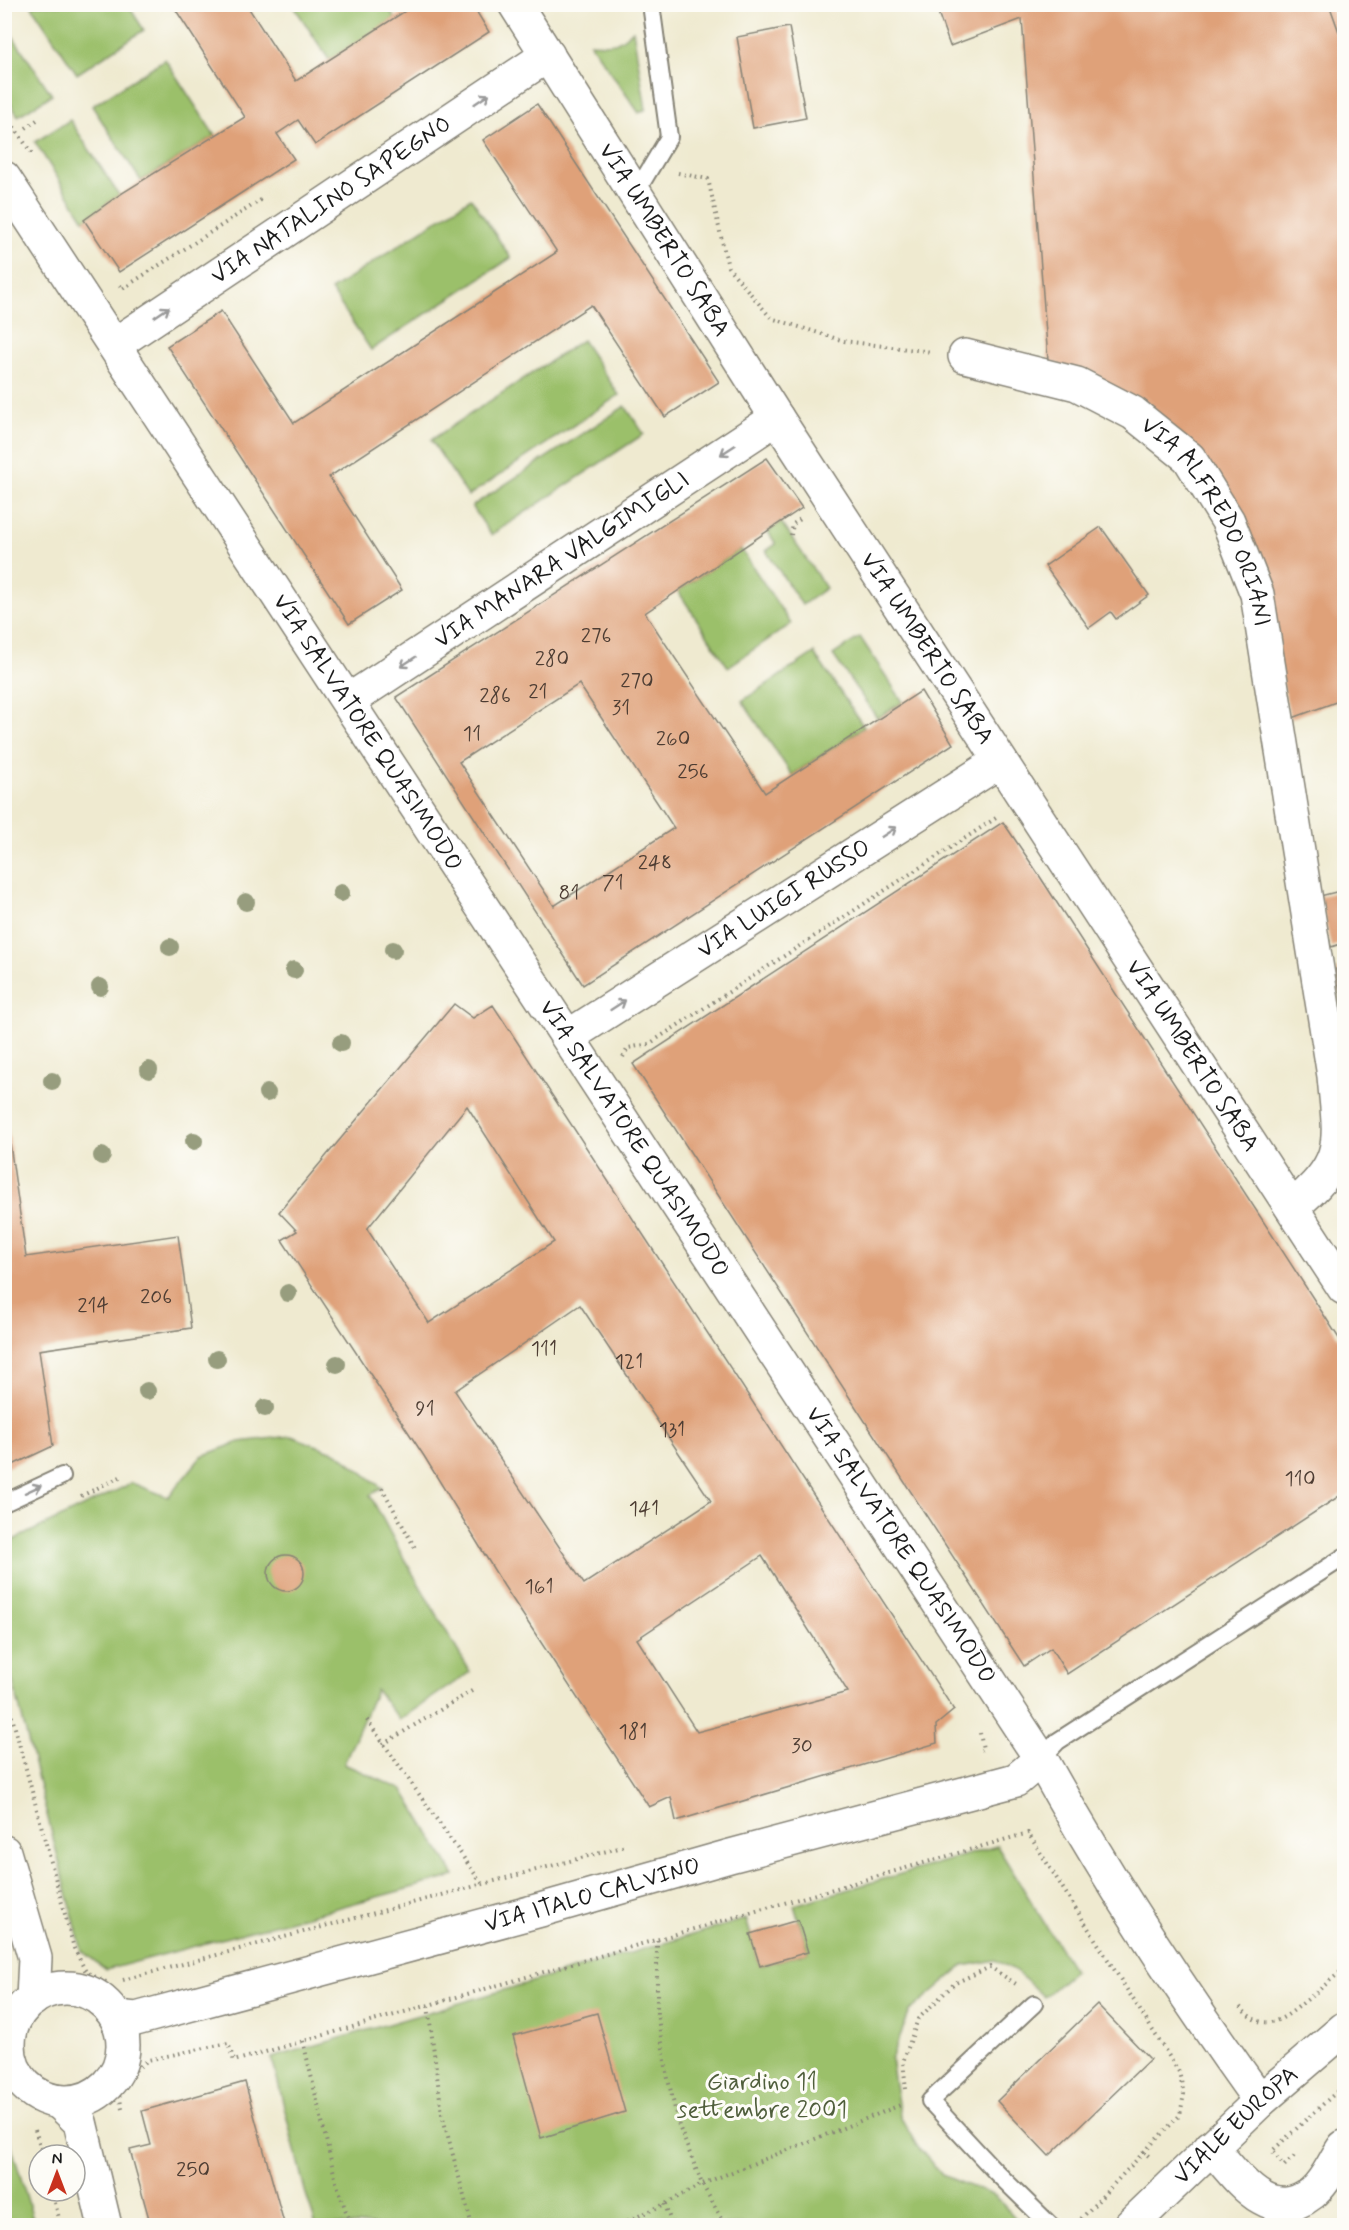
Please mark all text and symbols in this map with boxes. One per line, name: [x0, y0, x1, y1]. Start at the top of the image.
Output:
one-way arrow: [473, 93, 490, 105]
street label: VIA NATALINO SAPEGNO: [205, 109, 457, 291]
street label: VIA UMBERTO SABA: [591, 137, 737, 342]
one-way arrow: [154, 306, 171, 319]
street label: VIA ALFREDO ORIANI: [1134, 410, 1277, 629]
one-way arrow: [720, 444, 737, 456]
street label: VIA MANARA VALGIMIGLI: [428, 465, 695, 656]
street label: VIA UMBERTO SABA: [853, 546, 1001, 751]
street label: VIA SALVATORE QUASIMODO: [265, 588, 470, 877]
house number: 276: [581, 622, 611, 650]
house number: 280: [535, 645, 569, 673]
one-way arrow: [400, 656, 417, 668]
house number: 270: [620, 667, 654, 695]
house number: 21: [528, 678, 548, 706]
house number: 286: [479, 682, 511, 710]
house number: 31: [612, 694, 630, 722]
house number: 11: [463, 720, 481, 748]
house number: 260: [656, 725, 690, 753]
house number: 256: [677, 758, 709, 786]
one-way arrow: [880, 826, 897, 838]
street label: VIA LUIGI RUSSO: [691, 832, 877, 966]
house number: 248: [638, 849, 672, 877]
house number: 71: [602, 869, 624, 897]
house number: 81: [559, 879, 579, 907]
street label: VIA UMBERTO SABA: [1119, 954, 1267, 1158]
street label: VIA SALVATORE QUASIMODO: [532, 994, 737, 1284]
one-way arrow: [609, 998, 626, 1010]
house number: 206: [140, 1283, 172, 1311]
house number: 214: [77, 1292, 109, 1320]
house number: 111: [531, 1335, 557, 1363]
house number: 121: [615, 1348, 643, 1376]
house number: 91: [415, 1395, 435, 1423]
street label: VIA SALVATORE QUASIMODO: [798, 1400, 1003, 1690]
house number: 131: [659, 1416, 685, 1444]
house number: 110: [1284, 1465, 1316, 1493]
one-way arrow: [24, 1483, 42, 1495]
house number: 141: [629, 1495, 659, 1523]
house number: 161: [524, 1573, 554, 1601]
house number: 181: [618, 1718, 648, 1746]
house number: 30: [791, 1732, 813, 1760]
street label: VIA ITALO CALVINO: [481, 1850, 704, 1940]
street label: VIALE EUROPA: [1167, 2059, 1305, 2192]
park label: Giardino 11 settembre 2001: [677, 2067, 847, 2126]
north arrow: [27, 2143, 87, 2203]
text: N: [52, 2149, 62, 2170]
house number: 250: [176, 2156, 210, 2184]

